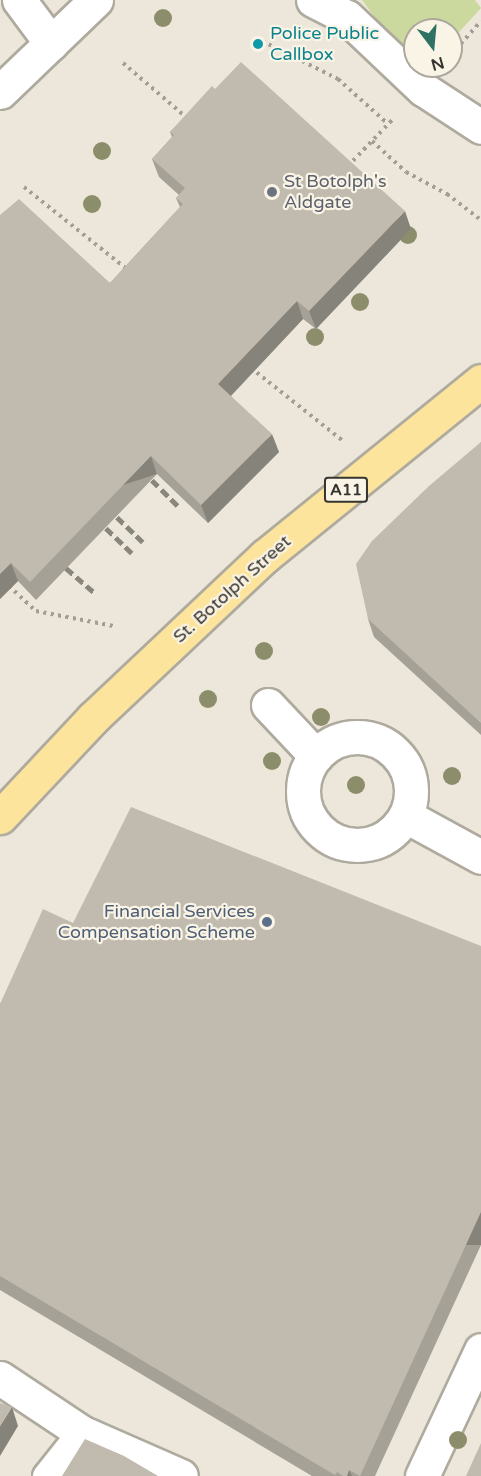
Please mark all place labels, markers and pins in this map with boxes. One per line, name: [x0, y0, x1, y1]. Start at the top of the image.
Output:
place label: Police Public Callbox: [270, 23, 379, 66]
marker: Police Public Callbox: [251, 37, 265, 51]
place label: St Botolph's Aldgate: [284, 171, 387, 213]
marker: St Botolph's Aldgate: [265, 185, 279, 199]
place label: Financial Services Compensation Scheme: [58, 901, 255, 944]
marker: Financial Services Compensation Scheme: [260, 915, 274, 929]

